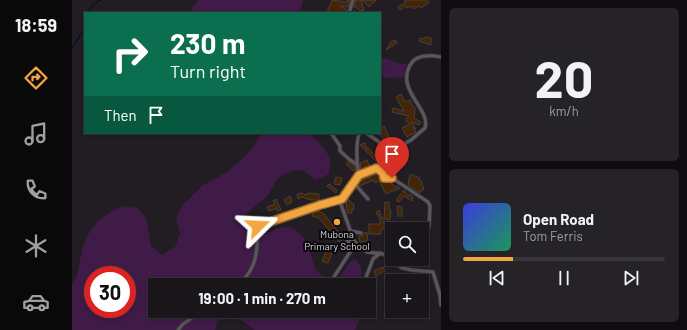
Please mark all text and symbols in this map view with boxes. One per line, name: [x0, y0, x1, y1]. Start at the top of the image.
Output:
text: 18:59: [15, 14, 57, 36]
text: 230 m: [170, 26, 245, 60]
icon: right: [104, 28, 156, 80]
text: 20: [535, 46, 593, 108]
text: Turn right: [170, 60, 246, 82]
icon: directions: [22, 64, 50, 92]
text: km/h: [549, 103, 579, 119]
icon: arrive: [145, 104, 167, 126]
text: Then: [104, 106, 137, 124]
icon: music: [22, 120, 50, 148]
pin: [375, 137, 409, 178]
icon: arrive: [381, 143, 403, 165]
icon: phone: [22, 176, 50, 204]
position arrow: [237, 205, 279, 247]
text: Open Road: [523, 210, 594, 228]
marker: Mubona Primary School: [332, 217, 342, 227]
map controls: [385, 222, 429, 318]
button: search: [385, 222, 429, 266]
place label: Mubona Primary School: [304, 228, 370, 252]
text: Tom Ferris: [523, 228, 583, 244]
icon: climate: [22, 232, 50, 260]
speed limit sign: 30: [84, 266, 136, 318]
icon: previous: [486, 267, 508, 289]
icon: pause: [553, 267, 575, 289]
icon: next: [620, 267, 642, 289]
button: +: [385, 274, 429, 318]
icon: car: [22, 288, 50, 316]
text: 19:00 · 1 min · 270 m: [198, 289, 326, 307]

